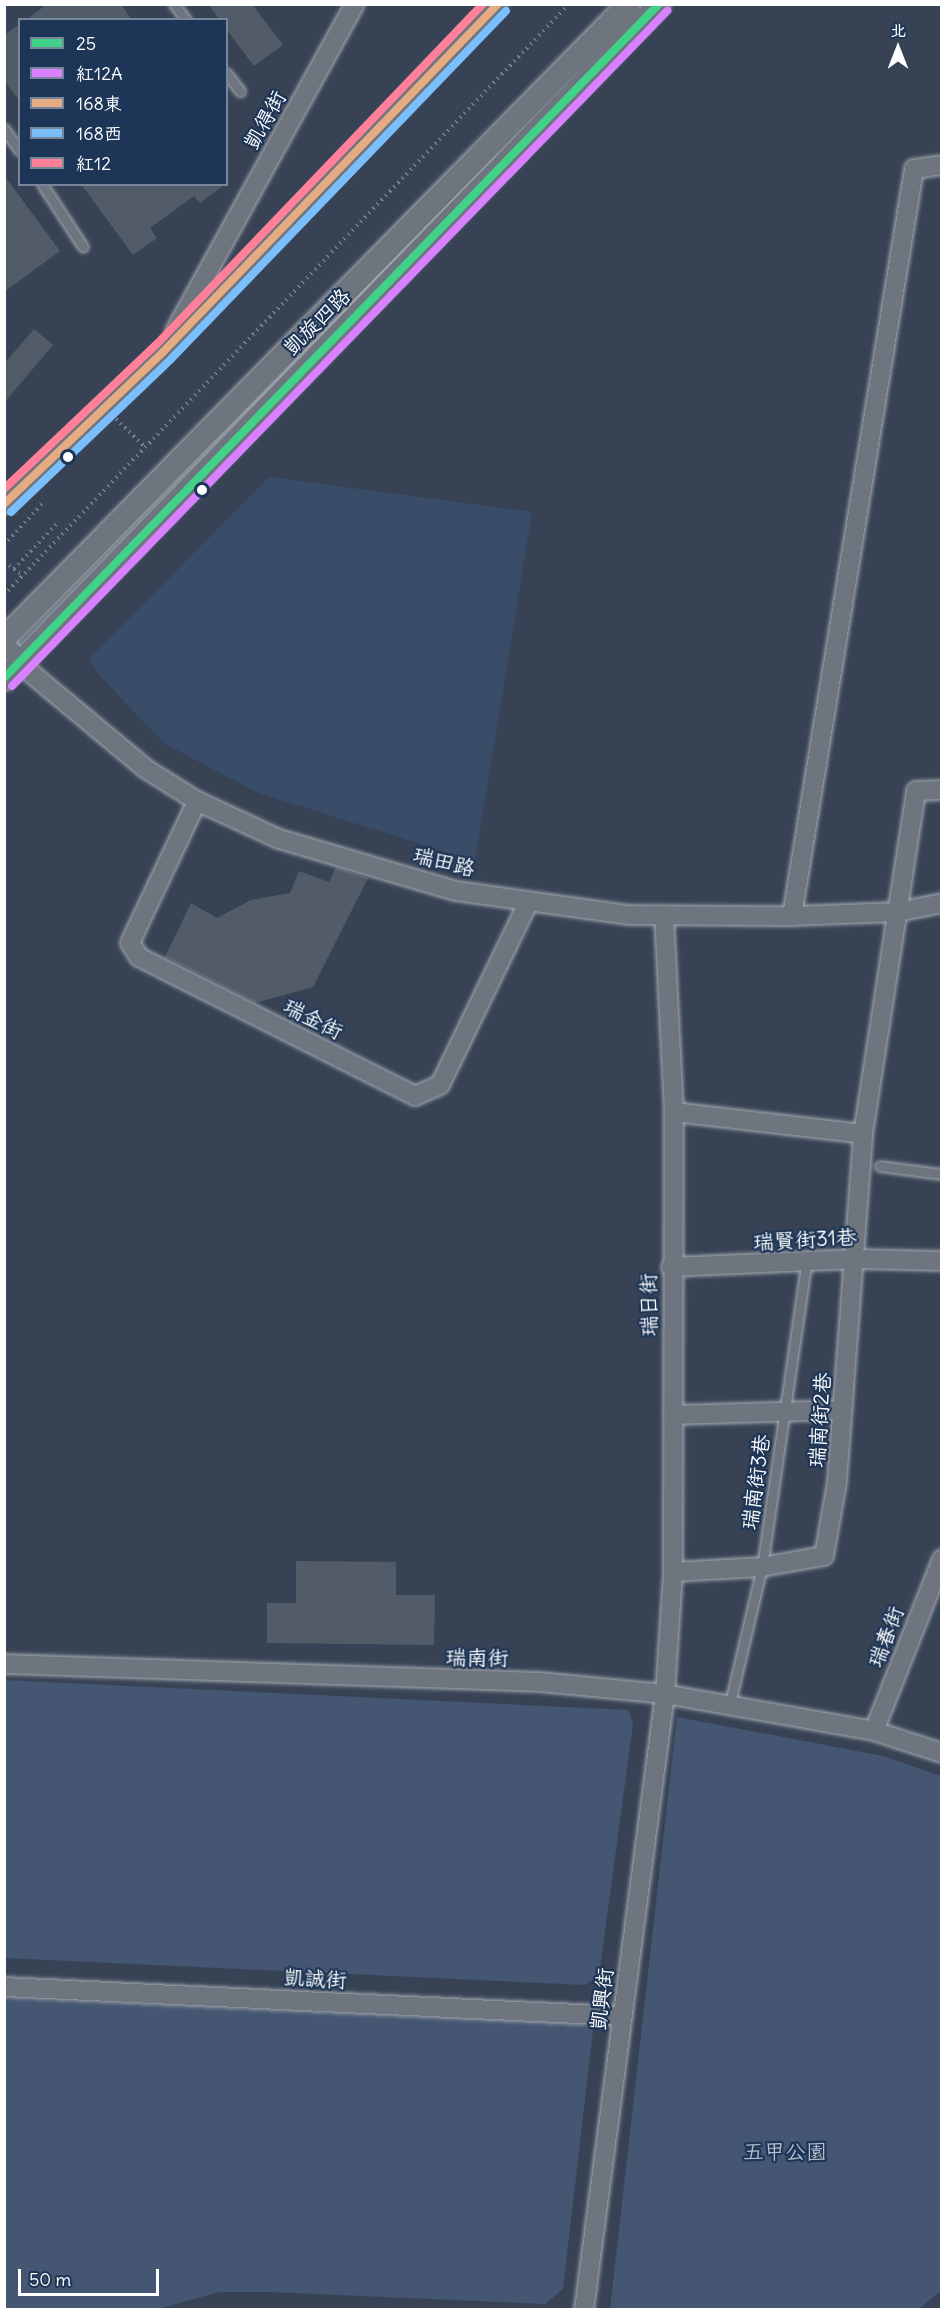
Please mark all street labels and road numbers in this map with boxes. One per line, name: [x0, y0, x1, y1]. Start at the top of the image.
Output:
street label: 凱得街: [239, 86, 291, 154]
street label: 凱旋四路: [278, 283, 356, 361]
street label: 瑞田路: [410, 842, 478, 882]
street label: 瑞金街: [279, 993, 347, 1045]
street label: 瑞賢街31巷: [752, 1225, 858, 1255]
street label: 瑞日街: [636, 1273, 662, 1337]
street label: 瑞南街2巷: [804, 1371, 836, 1469]
street label: 瑞南街3巷: [737, 1433, 775, 1531]
street label: 瑞春街: [863, 1603, 909, 1671]
street label: 瑞南街: [445, 1645, 509, 1671]
street label: 凱誠街: [283, 1965, 347, 1993]
street label: 凱興街: [586, 1966, 618, 2032]

